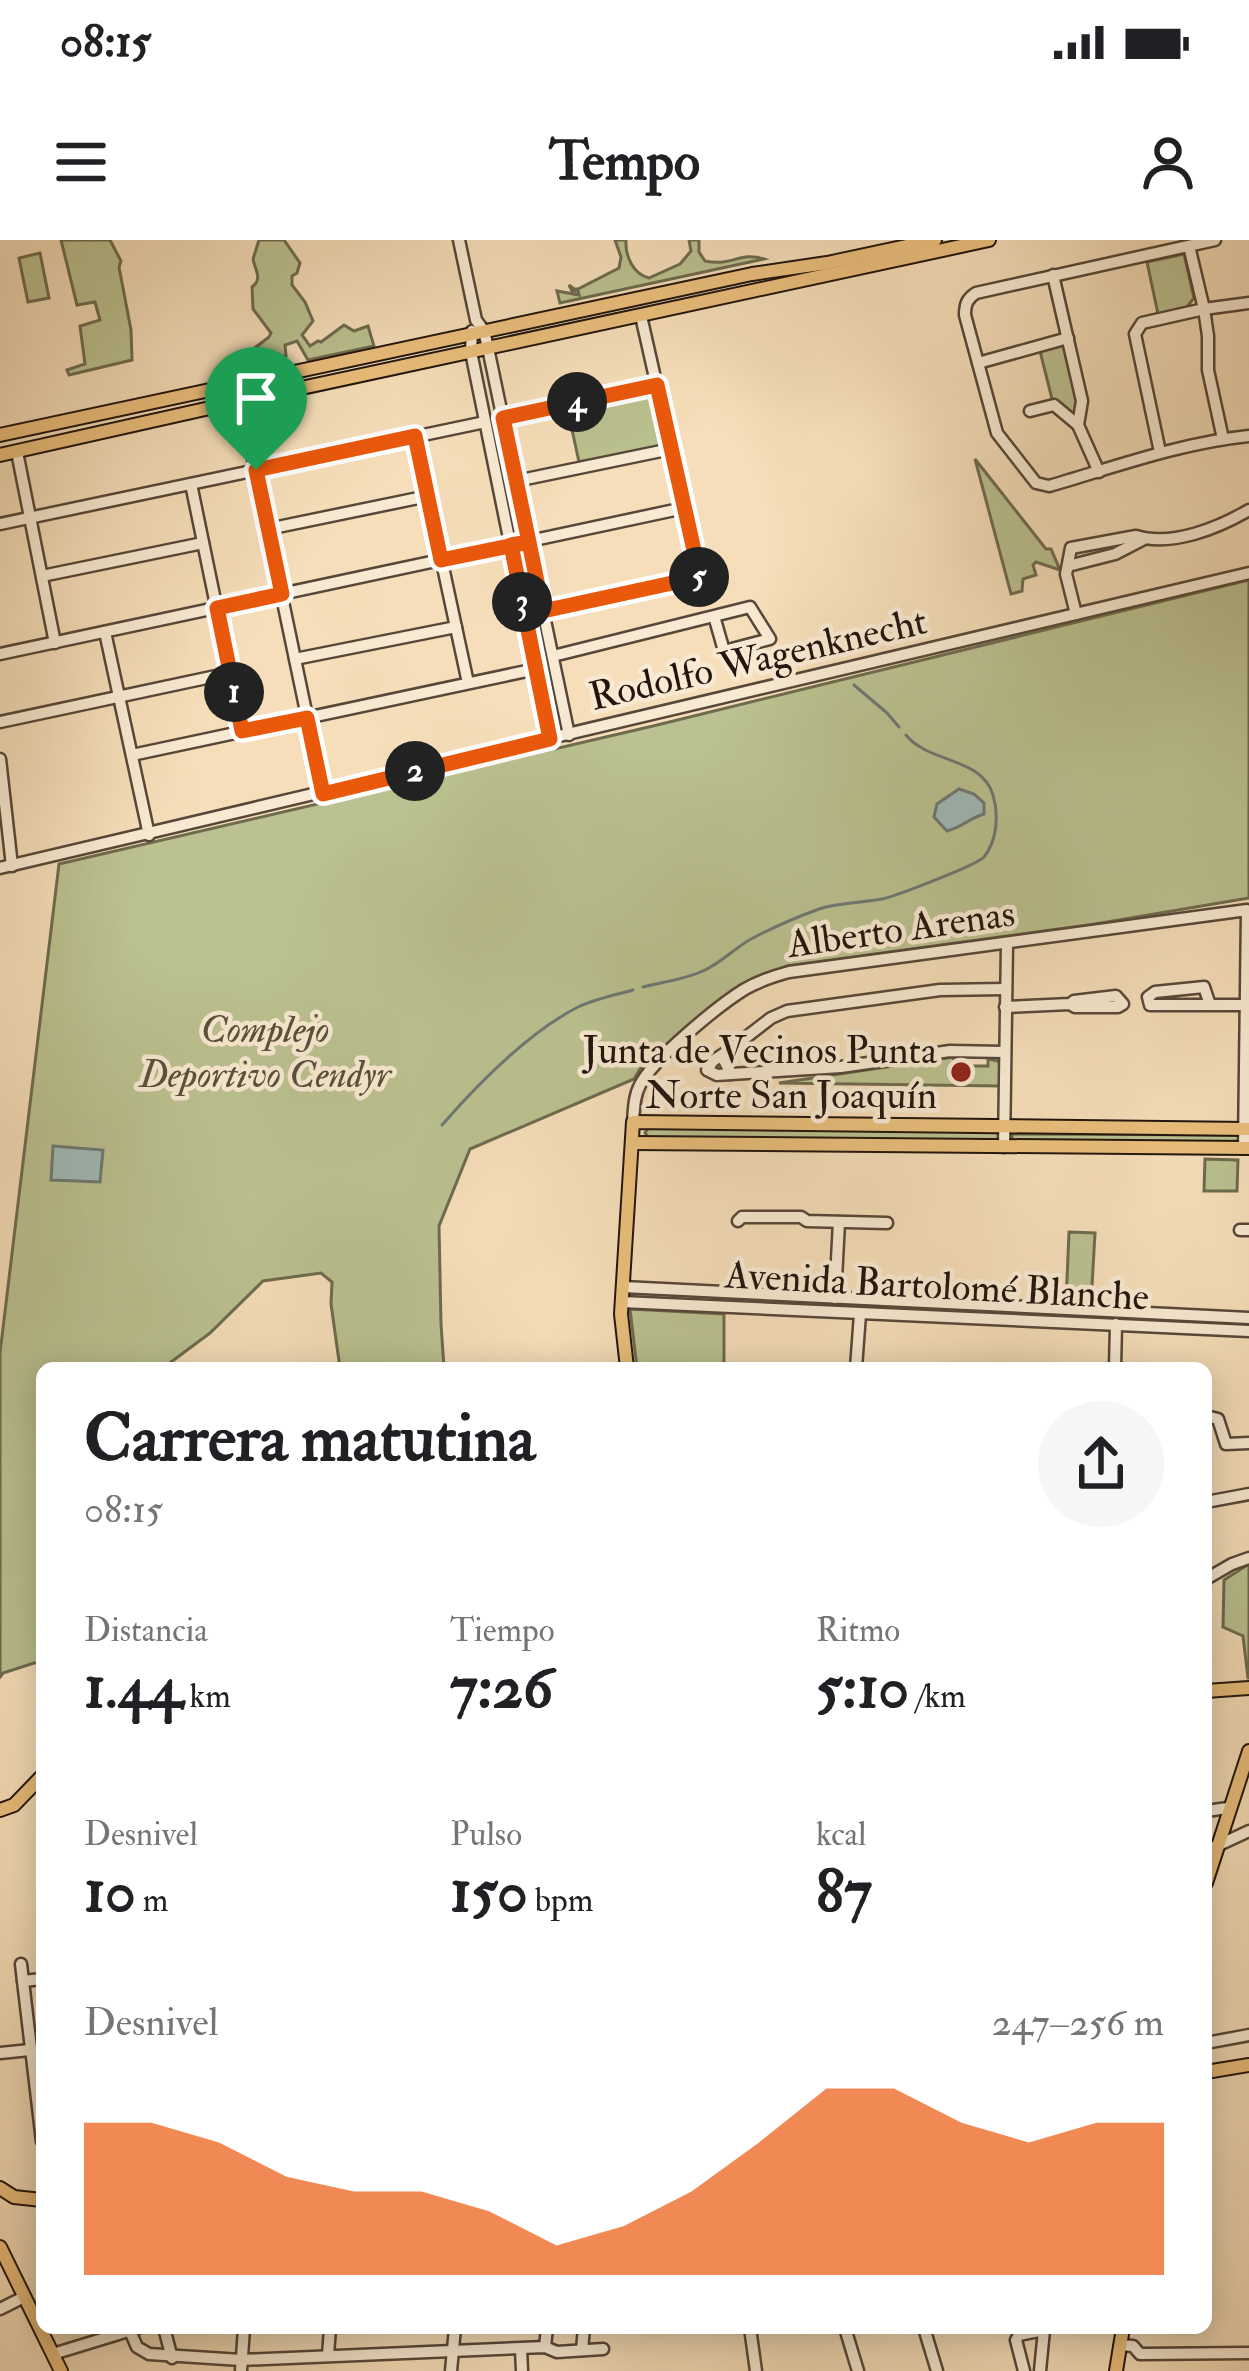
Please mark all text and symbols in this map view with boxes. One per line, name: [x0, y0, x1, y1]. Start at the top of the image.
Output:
text: 08:15: [60, 14, 151, 70]
text: Tempo: [549, 128, 700, 196]
icon: menu: [48, 129, 114, 195]
icon: person: [1135, 129, 1201, 195]
pin: [205, 347, 307, 470]
icon: arrive: [223, 365, 289, 431]
pin: 4: [547, 372, 607, 432]
text: 4: [568, 381, 586, 422]
pin: 5: [669, 547, 729, 607]
text: 5: [692, 556, 706, 597]
pin: 3: [492, 572, 552, 632]
text: 3: [516, 581, 528, 622]
street label: Rodolfo Wagenknecht: [584, 596, 932, 722]
pin: 1: [204, 662, 264, 722]
text: 1: [228, 671, 240, 712]
pin: 2: [385, 741, 445, 801]
text: 2: [407, 750, 423, 791]
street label: Alberto Arenas: [783, 889, 1018, 969]
park label: Complejo Deportivo Cendyr: [137, 1005, 393, 1099]
place label: Junta de Vecinos Punta Norte San Joaquín: [582, 1026, 938, 1120]
marker: Junta de Vecinos Punta Norte San Joaquín: [948, 1059, 974, 1085]
street label: Avenida Bartolomé Blanche: [723, 1250, 1150, 1322]
text: Carrera matutina: [84, 1398, 535, 1481]
button: share: [1038, 1401, 1164, 1527]
text: 08:15: [84, 1485, 163, 1534]
text: Distancia: [84, 1610, 208, 1651]
text: Tiempo: [450, 1610, 555, 1651]
text: Ritmo: [816, 1610, 900, 1651]
text: 1.44: [84, 1651, 183, 1726]
text: 7:26: [450, 1651, 553, 1726]
text: 5:10: [816, 1651, 909, 1726]
text: km: [183, 1676, 231, 1717]
text: /km: [909, 1676, 966, 1717]
text: Desnivel: [84, 1814, 198, 1855]
text: Pulso: [450, 1814, 522, 1855]
text: kcal: [816, 1814, 867, 1855]
text: 10: [84, 1855, 136, 1930]
text: 150: [450, 1855, 528, 1930]
text: 87: [816, 1855, 872, 1930]
text: m: [136, 1880, 168, 1921]
text: bpm: [528, 1880, 593, 1921]
text: Desnivel: [84, 1998, 219, 2047]
text: 247–256 m: [992, 1998, 1164, 2047]

